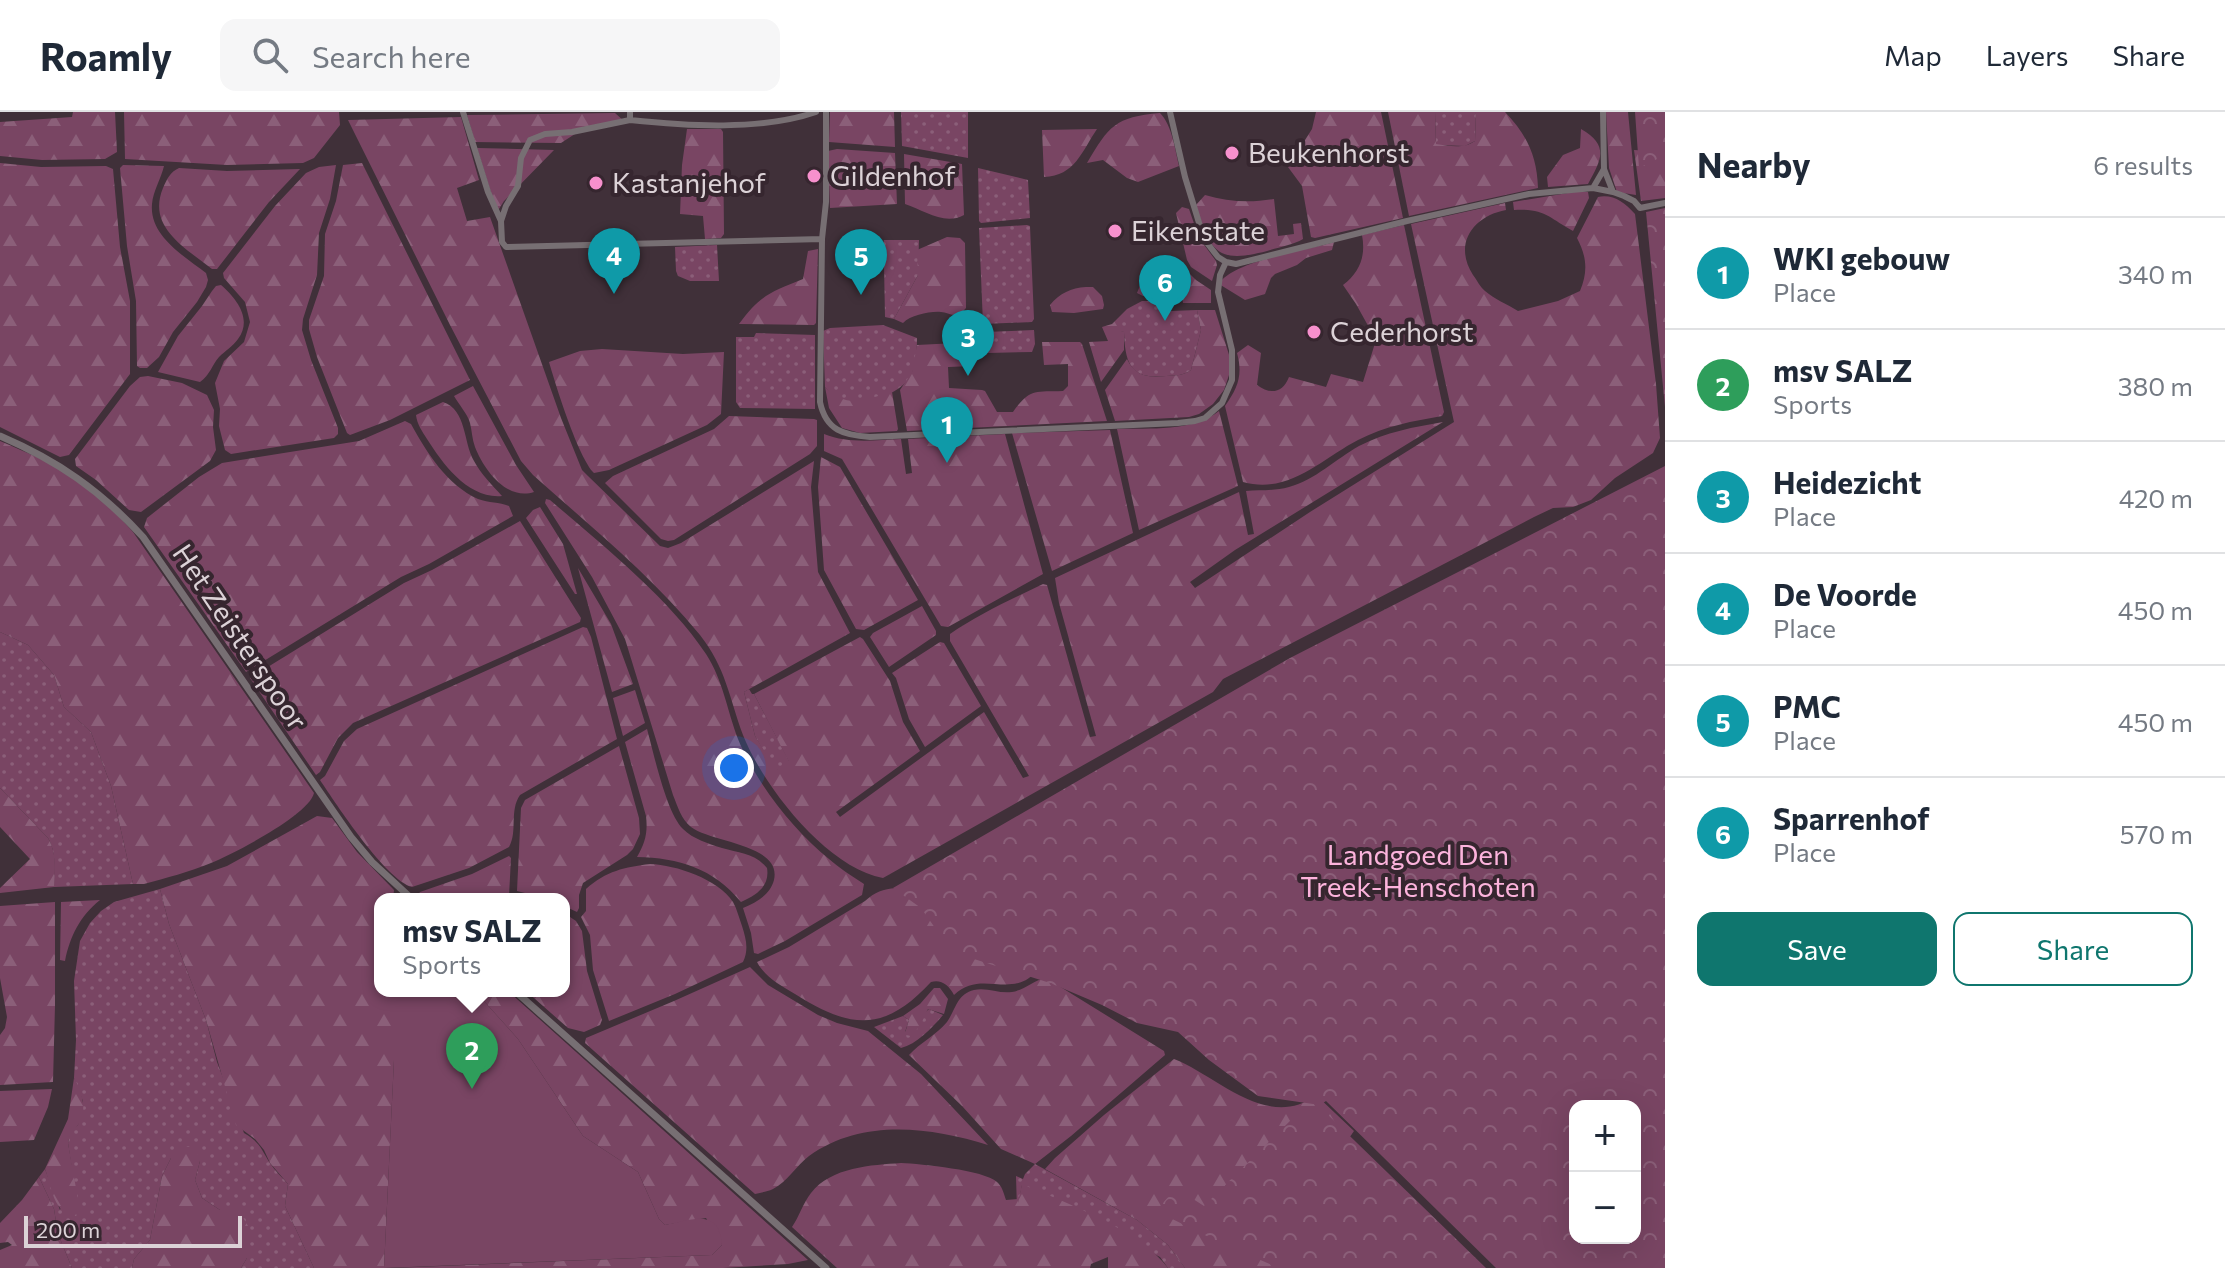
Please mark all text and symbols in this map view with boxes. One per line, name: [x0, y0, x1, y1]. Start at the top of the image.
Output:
search box: [220, 19, 780, 91]
text: Roamly: [40, 32, 172, 79]
icon: search: [248, 33, 292, 77]
text: Search here: [312, 37, 471, 74]
text: Map: [1884, 38, 1942, 72]
text: Layers: [1986, 38, 2068, 72]
text: Share: [2112, 38, 2185, 72]
place label: Beukenhorst: [1248, 135, 1409, 169]
text: Nearby: [1697, 143, 1811, 185]
marker: Beukenhorst: [1223, 144, 1241, 162]
text: 6 results: [2093, 149, 2193, 180]
place label: Gildenhof: [830, 158, 955, 192]
place label: Kastanjehof: [612, 165, 766, 199]
marker: Gildenhof: [805, 167, 823, 185]
marker: Kastanjehof: [587, 174, 605, 192]
place label: Eikenstate: [1131, 213, 1265, 247]
marker: Eikenstate: [1106, 222, 1124, 240]
pin: 4: [588, 228, 640, 294]
pin: 5: [835, 229, 887, 295]
text: WKI gebouw: [1773, 239, 1950, 276]
pin: 6: [1139, 255, 1191, 321]
text: 1: [1717, 258, 1729, 289]
text: 340 m: [2118, 258, 2193, 289]
text: Place: [1773, 276, 1836, 307]
pin: 3: [942, 310, 994, 376]
place label: Cederhorst: [1330, 314, 1474, 348]
marker: Cederhorst: [1305, 323, 1323, 341]
text: msv SALZ: [1773, 351, 1912, 388]
text: 2: [1716, 370, 1730, 401]
text: 380 m: [2118, 370, 2193, 401]
text: Sports: [1773, 388, 1852, 419]
pin: 1: [921, 397, 973, 463]
text: Heidezicht: [1773, 463, 1921, 500]
text: 3: [1715, 482, 1731, 513]
text: 420 m: [2119, 482, 2193, 513]
text: Place: [1773, 500, 1836, 531]
street label: Het Zeisterspoor: [166, 537, 315, 736]
text: De Voorde: [1773, 575, 1917, 612]
text: 4: [1715, 594, 1731, 625]
text: 450 m: [2118, 594, 2193, 625]
text: Place: [1773, 612, 1836, 643]
text: PMC: [1773, 687, 1841, 724]
text: 5: [1715, 706, 1731, 737]
text: 450 m: [2118, 706, 2193, 737]
text: Place: [1773, 724, 1836, 755]
your location: [714, 748, 754, 788]
text: Sparrenhof: [1773, 799, 1930, 836]
text: 6: [1715, 818, 1731, 849]
text: 570 m: [2120, 818, 2193, 849]
text: Place: [1773, 836, 1836, 867]
park label: Landgoed Den Treek-Henschoten: [1300, 837, 1536, 903]
popup: [374, 893, 570, 997]
text: msv SALZ: [402, 911, 542, 948]
button: Save: [1697, 912, 1937, 986]
button: Share: [1953, 912, 2193, 986]
text: Sports: [402, 948, 481, 979]
pin: 2: [446, 1023, 498, 1089]
map controls: [1569, 1100, 1641, 1244]
button: +: [1569, 1100, 1641, 1172]
button: −: [1569, 1172, 1641, 1244]
scale bar: [24, 1212, 242, 1248]
text: 200 m: [36, 1216, 100, 1243]

